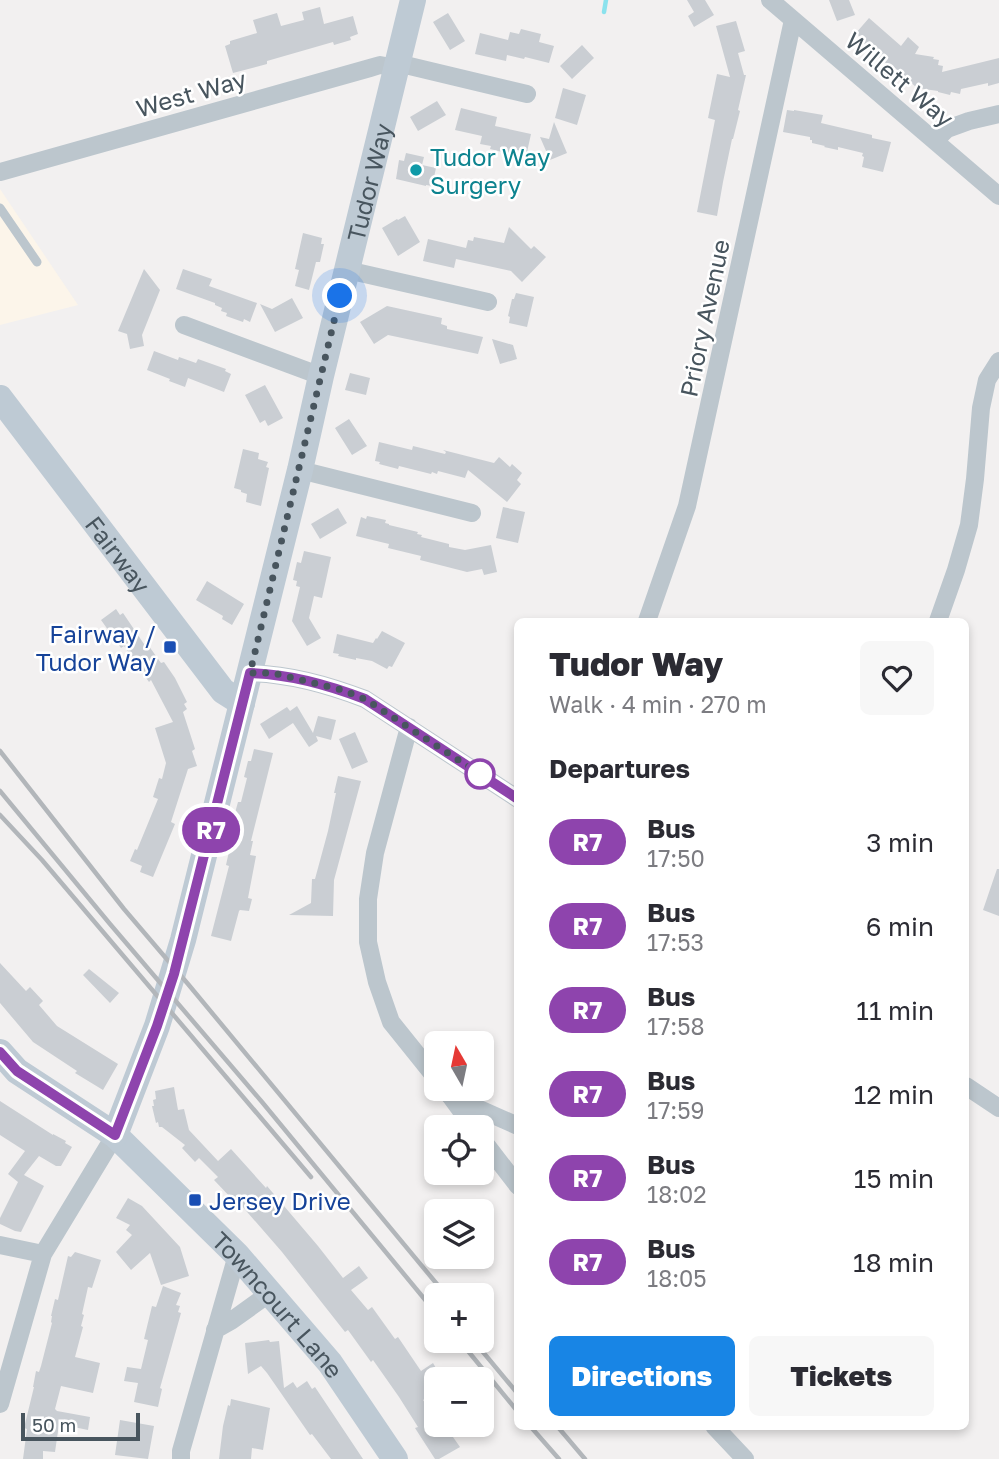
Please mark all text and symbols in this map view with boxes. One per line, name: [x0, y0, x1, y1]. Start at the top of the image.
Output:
street label: Willett Way: [840, 25, 960, 133]
street label: West Way: [133, 63, 249, 123]
street label: Tudor Way: [340, 120, 397, 244]
place label: Tudor Way Surgery: [430, 142, 550, 199]
marker: Tudor Way Surgery: [408, 162, 424, 178]
street label: Priory Avenue: [673, 237, 735, 399]
your location: [322, 278, 357, 313]
street label: Fairway: [80, 510, 157, 598]
place label: Fairway / Tudor Way: [36, 619, 156, 676]
marker: Fairway / Tudor Way: [162, 639, 178, 655]
button: heart: [860, 641, 934, 715]
text: Tudor Way: [549, 644, 723, 683]
text: Walk · 4 min · 270 m: [549, 690, 767, 718]
text: Departures: [549, 753, 690, 784]
unlabelled marker: [465, 759, 495, 789]
line badge: R7: [180, 807, 242, 853]
text: Bus: [647, 813, 695, 844]
text: R7: [196, 815, 226, 844]
text: R7: [573, 827, 602, 856]
text: 3 min: [866, 827, 934, 858]
text: 17:50: [647, 844, 705, 872]
text: Bus: [647, 897, 695, 928]
text: R7: [573, 911, 602, 940]
text: 6 min: [866, 911, 934, 942]
text: 17:53: [647, 928, 704, 956]
text: Bus: [647, 981, 695, 1012]
text: R7: [573, 995, 602, 1024]
text: 11 min: [856, 995, 934, 1026]
text: 17:58: [647, 1012, 705, 1040]
north arrow: [424, 1031, 494, 1101]
map controls: [424, 1031, 494, 1437]
text: Bus: [647, 1065, 695, 1096]
text: R7: [573, 1079, 602, 1108]
text: 12 min: [854, 1079, 934, 1110]
text: 17:59: [647, 1096, 705, 1124]
button: locate: [424, 1115, 494, 1185]
text: Bus: [647, 1149, 695, 1180]
text: R7: [573, 1163, 602, 1192]
text: 15 min: [854, 1163, 934, 1194]
text: 18:02: [647, 1180, 707, 1208]
place label: Jersey Drive: [209, 1186, 351, 1215]
marker: Jersey Drive: [187, 1192, 203, 1208]
button: layers: [424, 1199, 494, 1269]
street label: Towncourt Lane: [207, 1225, 350, 1383]
text: Bus: [647, 1233, 695, 1264]
text: R7: [573, 1247, 602, 1276]
text: 18 min: [853, 1247, 934, 1278]
text: 18:05: [647, 1264, 707, 1292]
button: +: [424, 1283, 494, 1353]
button: Directions: [549, 1336, 735, 1416]
button: Tickets: [749, 1336, 934, 1416]
button: −: [424, 1367, 494, 1437]
scale bar: [21, 1410, 140, 1442]
text: 50 m: [32, 1413, 76, 1436]

